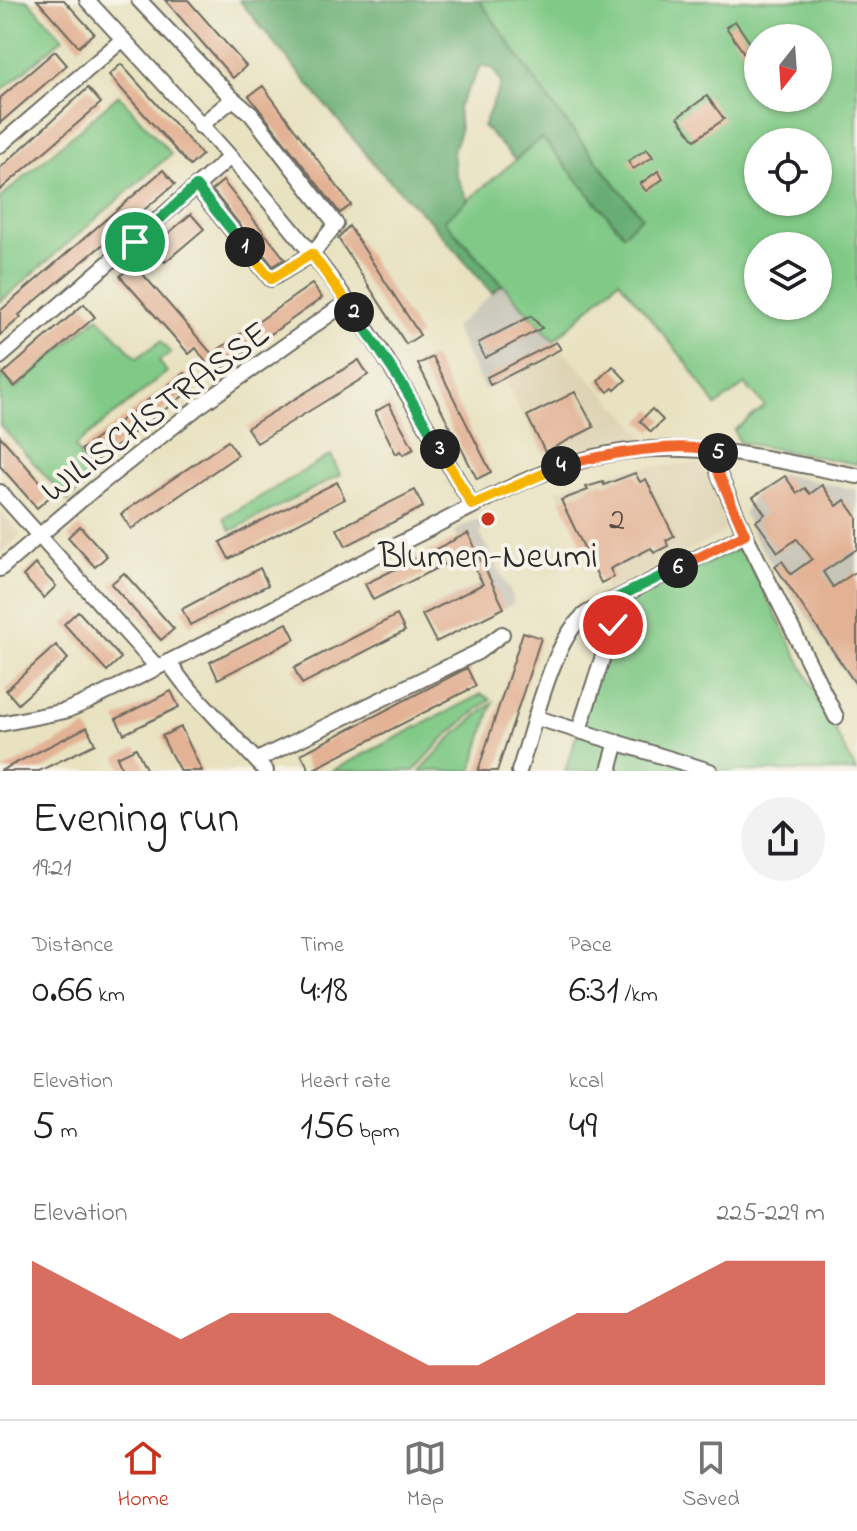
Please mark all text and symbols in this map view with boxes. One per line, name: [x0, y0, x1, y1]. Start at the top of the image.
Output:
north arrow: [744, 24, 832, 112]
map controls: [744, 24, 832, 320]
button: locate: [744, 128, 832, 216]
pin: [101, 208, 169, 276]
icon: arrive: [113, 220, 157, 264]
pin: 1: [225, 227, 265, 267]
text: 1: [242, 231, 249, 263]
button: layers: [744, 232, 832, 320]
pin: 2: [334, 292, 374, 332]
text: 2: [349, 296, 359, 328]
street label: WILISCHSTRASSE: [31, 309, 283, 518]
pin: 3: [420, 429, 460, 469]
text: 3: [435, 433, 445, 465]
pin: 5: [698, 433, 738, 473]
text: 5: [712, 437, 724, 469]
pin: 4: [541, 446, 581, 486]
text: 4: [556, 450, 566, 482]
house number: 2: [609, 498, 625, 545]
marker: Blumen-Neumi: [479, 510, 497, 528]
place label: Blumen-Neumi: [377, 532, 598, 585]
pin: 6: [658, 548, 698, 588]
text: 6: [673, 552, 683, 584]
pin: [579, 591, 647, 659]
icon: check: [591, 603, 635, 647]
text: Evening run: [32, 788, 239, 852]
button: share: [741, 797, 825, 881]
text: 19:21: [32, 850, 72, 888]
text: Distance: [32, 930, 113, 962]
text: Time: [300, 930, 344, 962]
text: Pace: [569, 930, 612, 962]
text: 0.66: [32, 962, 93, 1021]
text: 4:18: [300, 962, 348, 1021]
text: 6:31: [569, 962, 619, 1021]
text: km: [93, 980, 125, 1012]
text: /km: [619, 980, 658, 1012]
text: Elevation: [32, 1066, 113, 1098]
text: Heart rate: [300, 1066, 391, 1098]
text: kcal: [569, 1066, 604, 1098]
text: 5: [32, 1098, 55, 1157]
text: 156: [300, 1098, 354, 1157]
text: 49: [569, 1098, 597, 1157]
text: m: [55, 1116, 77, 1148]
text: bpm: [354, 1116, 400, 1148]
text: Elevation: [32, 1195, 128, 1233]
text: 225–229 m: [716, 1195, 825, 1233]
tab: Home: [117, 1436, 169, 1516]
tab: Map: [403, 1436, 447, 1516]
tab: Saved: [682, 1436, 740, 1516]

